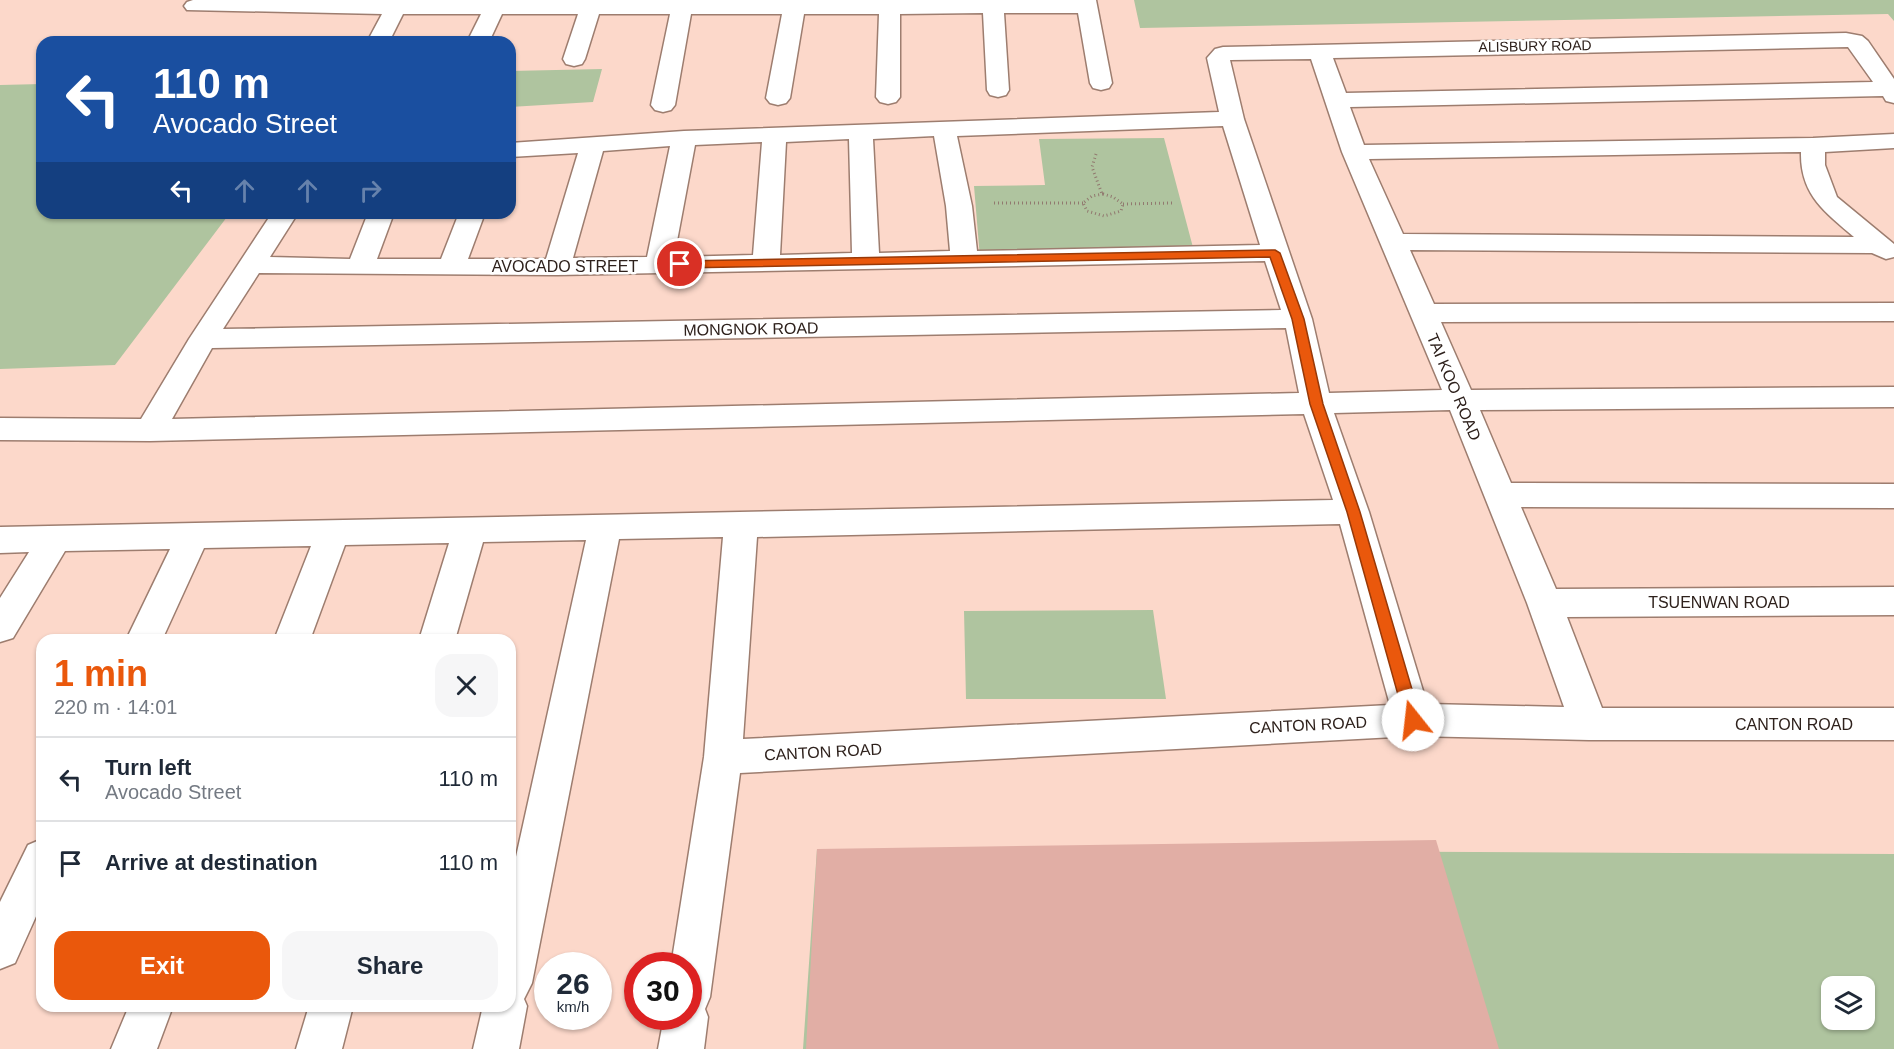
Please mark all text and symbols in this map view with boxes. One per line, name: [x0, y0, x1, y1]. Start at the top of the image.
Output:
street label: ALISBURY ROAD: [1478, 37, 1592, 55]
icon: left: [54, 60, 132, 138]
text: 110 m: [153, 60, 270, 107]
text: Avocado Street: [153, 109, 337, 139]
icon: left: [165, 174, 198, 207]
icon: ahead: [228, 174, 261, 207]
icon: ahead: [291, 174, 324, 207]
icon: right: [354, 174, 387, 207]
pin: [654, 238, 705, 289]
icon: arrive: [663, 247, 696, 280]
street label: AVOCADO STREET: [492, 258, 638, 275]
street label: MONGNOK ROAD: [683, 319, 819, 339]
street label: TAI KOO ROAD: [1424, 331, 1484, 443]
street label: TSUENWAN ROAD: [1648, 594, 1790, 611]
text: 1 min: [54, 653, 148, 694]
button: close: [435, 654, 498, 717]
position arrow: [1381, 688, 1445, 752]
text: 220 m · 14:01: [54, 696, 177, 718]
street label: CANTON ROAD: [1249, 713, 1367, 737]
street label: CANTON ROAD: [1735, 716, 1853, 733]
street label: CANTON ROAD: [764, 740, 882, 764]
text: Turn left: [105, 755, 191, 780]
icon: left: [54, 763, 87, 796]
text: 110 m: [438, 766, 498, 791]
text: Avocado Street: [105, 781, 241, 803]
icon: arrive: [54, 847, 87, 880]
text: Arrive at destination: [105, 850, 318, 875]
text: 110 m: [438, 850, 498, 875]
button: Exit: [54, 931, 270, 1000]
button: Share: [282, 931, 498, 1000]
speed limit sign: 30: [624, 952, 702, 1030]
text: 26: [556, 967, 590, 1000]
map controls: [1821, 976, 1875, 1030]
button: layers: [1821, 976, 1875, 1030]
text: km/h: [557, 998, 589, 1015]

